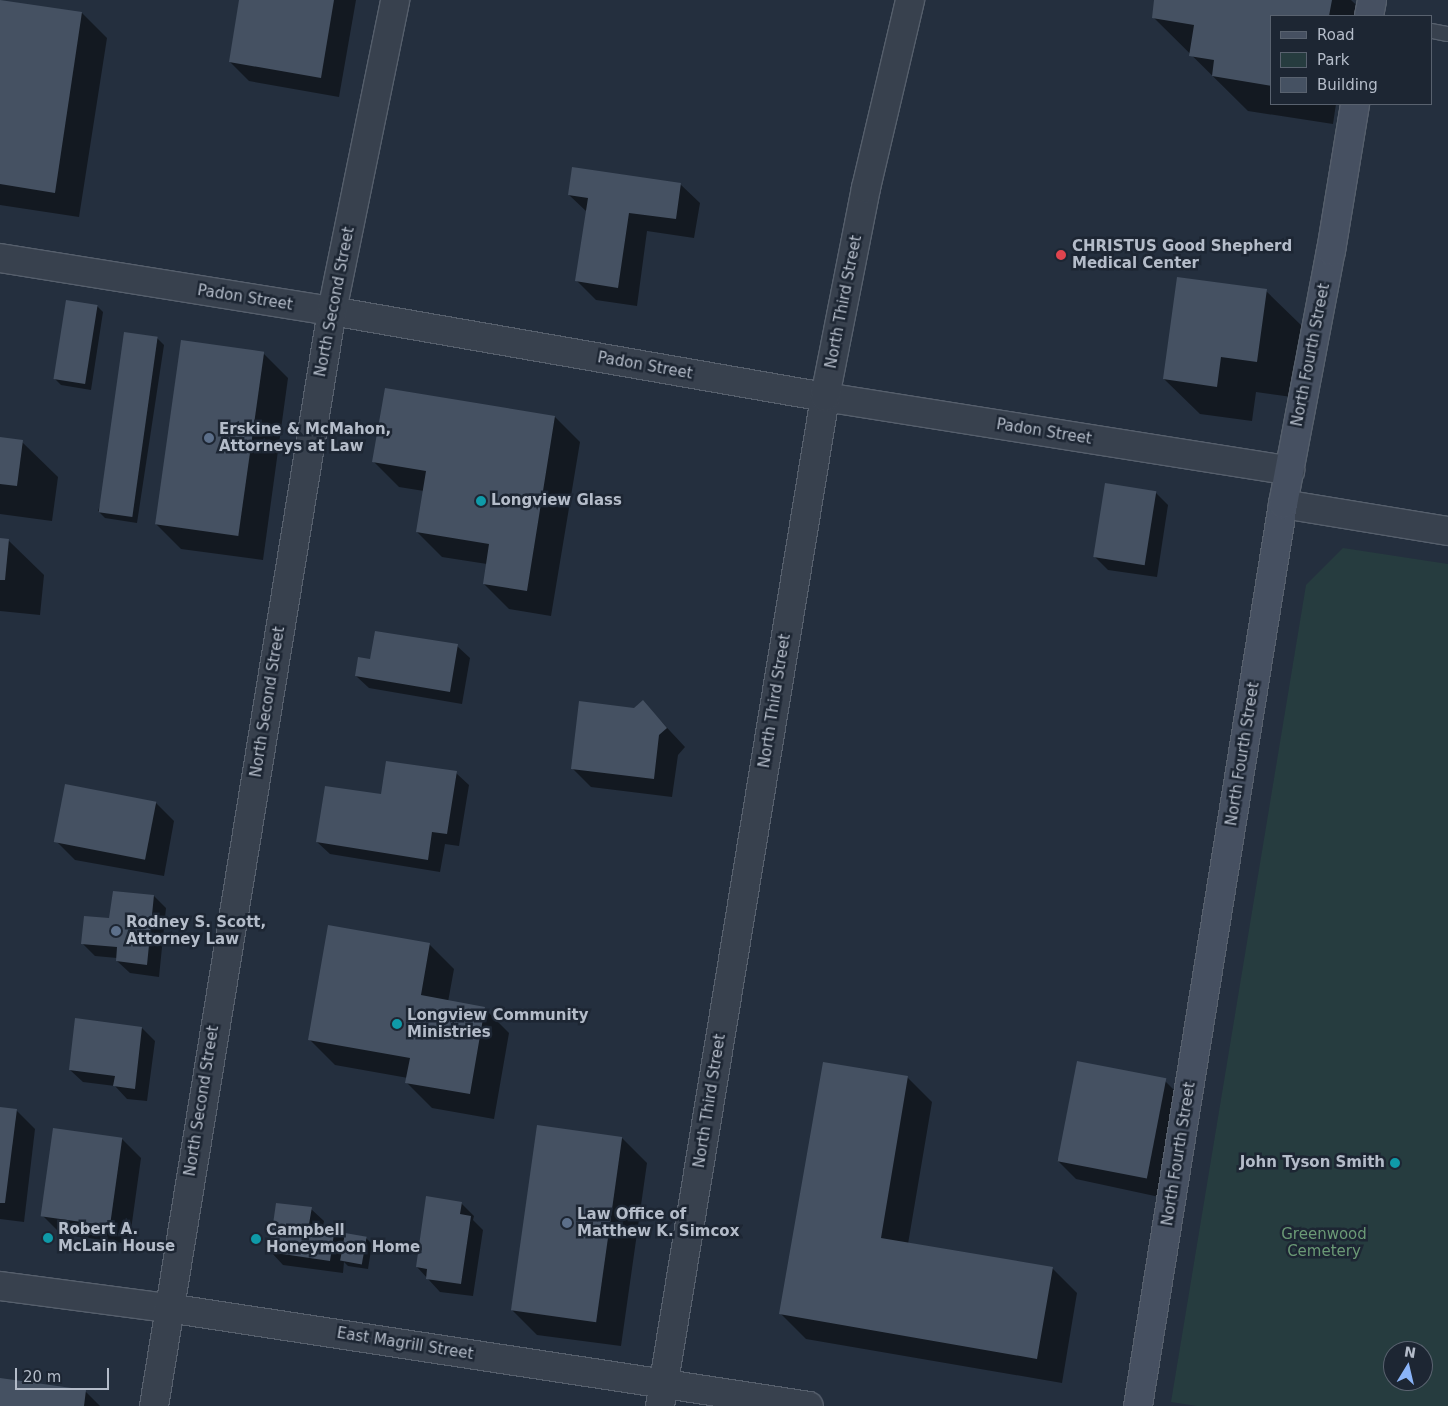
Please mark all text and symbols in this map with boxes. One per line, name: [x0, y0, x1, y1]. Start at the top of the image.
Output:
legend: [1270, 15, 1433, 105]
text: Road: [1317, 26, 1355, 44]
text: Park: [1317, 51, 1349, 69]
text: Building: [1317, 76, 1378, 94]
street label: North Second Street: [312, 226, 358, 378]
street label: North Third Street: [822, 234, 866, 370]
place label: CHRISTUS Good Shepherd Medical Center: [1072, 237, 1292, 272]
marker: CHRISTUS Good Shepherd Medical Center: [1054, 248, 1068, 262]
street label: Padon Street: [196, 282, 294, 314]
street label: North Fourth Street: [1288, 282, 1334, 428]
street label: Padon Street: [596, 349, 694, 383]
street label: Padon Street: [995, 416, 1093, 448]
place label: Erskine & McMahon, Attorneys at Law: [219, 420, 391, 455]
marker: Erskine & McMahon, Attorneys at Law: [203, 432, 215, 444]
place label: Longview Glass: [491, 492, 622, 510]
marker: Longview Glass: [475, 495, 487, 507]
street label: North Second Street: [247, 625, 289, 779]
street label: North Third Street: [756, 633, 794, 769]
street label: North Fourth Street: [1223, 681, 1263, 827]
place label: Rodney S. Scott, Attorney Law: [126, 913, 266, 948]
marker: Rodney S. Scott, Attorney Law: [110, 925, 122, 937]
place label: Longview Community Ministries: [407, 1006, 588, 1041]
marker: Longview Community Ministries: [391, 1018, 403, 1030]
street label: North Second Street: [181, 1024, 223, 1178]
street label: North Third Street: [691, 1033, 729, 1169]
street label: North Fourth Street: [1159, 1081, 1199, 1227]
place label: John Tyson Smith: [1240, 1154, 1385, 1172]
marker: John Tyson Smith: [1389, 1157, 1401, 1169]
place label: Law Office of Matthew K. Simcox: [577, 1205, 739, 1240]
marker: Law Office of Matthew K. Simcox: [561, 1217, 573, 1229]
place label: Robert A. McLain House: [58, 1220, 175, 1255]
place label: Campbell Honeymoon Home: [266, 1221, 420, 1256]
park label: Greenwood Cemetery: [1281, 1225, 1367, 1260]
marker: Robert A. McLain House: [42, 1232, 54, 1244]
marker: Campbell Honeymoon Home: [250, 1233, 262, 1245]
street label: East Magrill Street: [336, 1324, 474, 1364]
north arrow: [1383, 1341, 1433, 1391]
text: N: [1403, 1343, 1417, 1361]
scale bar: [18, 1358, 111, 1390]
text: 20 m: [23, 1368, 61, 1386]

